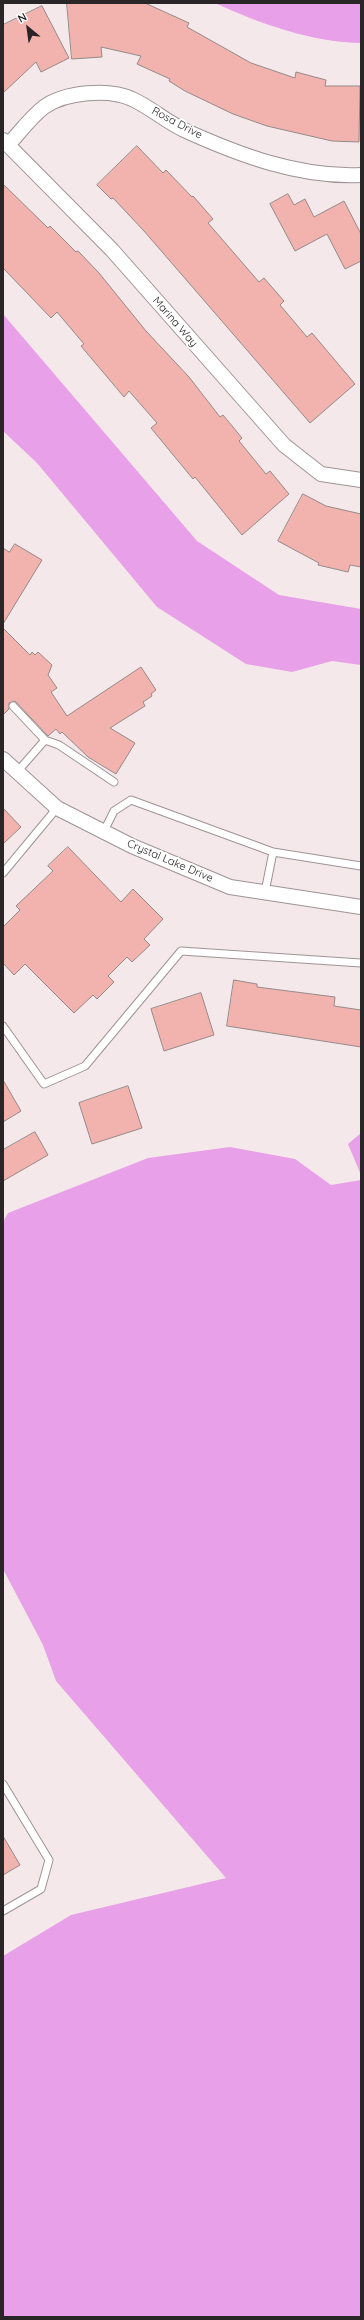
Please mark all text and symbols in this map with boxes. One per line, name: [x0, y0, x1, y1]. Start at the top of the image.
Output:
north arrow: [8, 8, 48, 48]
text: N: [15, 9, 29, 26]
street label: Rosa Drive: [149, 104, 205, 142]
street label: Marina Way: [150, 294, 200, 350]
street label: Crystal Lake Drive: [125, 837, 215, 885]

